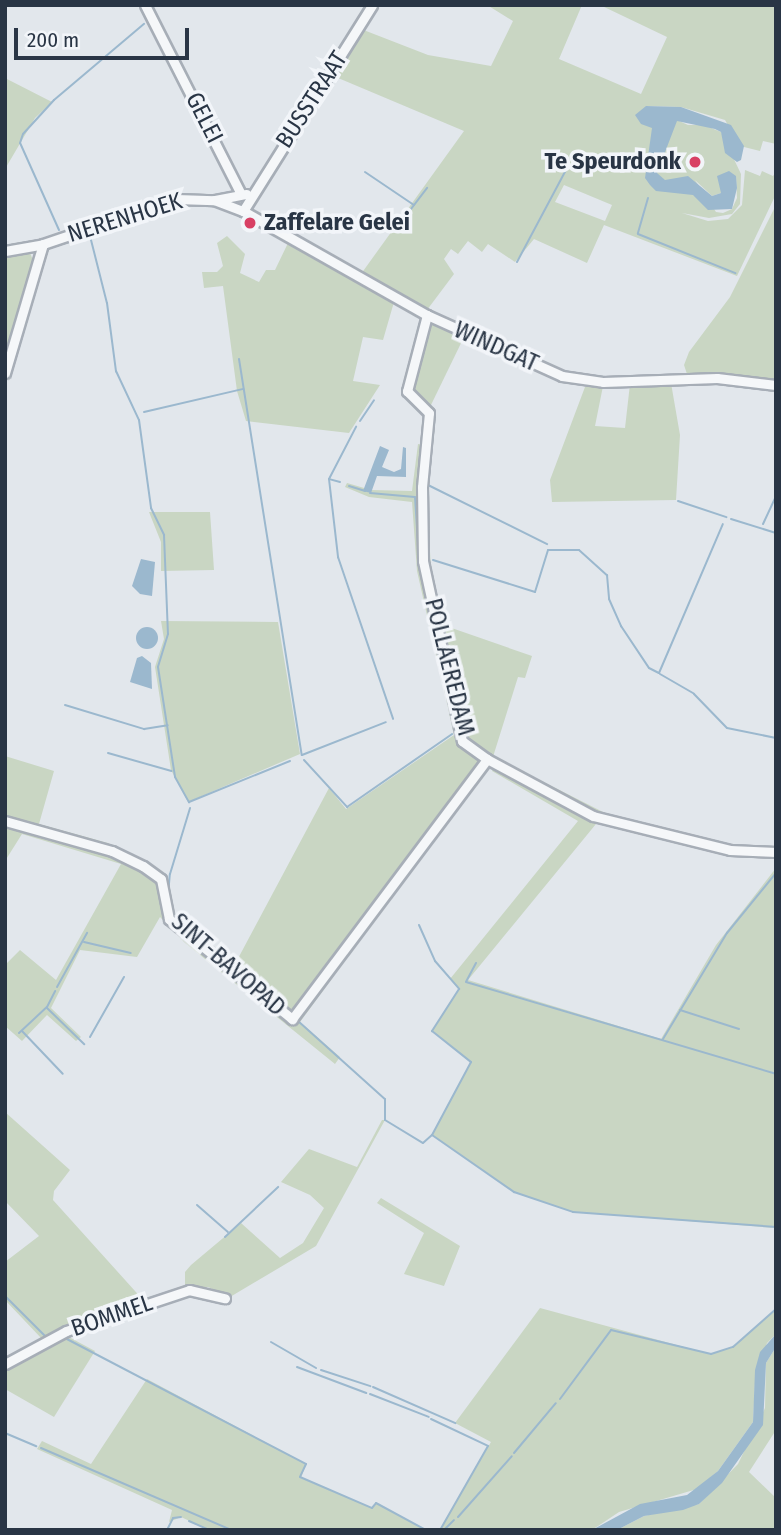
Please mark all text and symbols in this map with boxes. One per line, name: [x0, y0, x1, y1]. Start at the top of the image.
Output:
scale bar: [18, 14, 192, 58]
text: 200 m: [27, 27, 79, 53]
street label: BUSSTRAAT: [270, 46, 354, 154]
street label: GELEI: [179, 88, 229, 148]
place label: Te Speurdonk: [544, 148, 681, 176]
marker: Te Speurdonk: [687, 154, 703, 170]
street label: NERENHOEK: [64, 187, 186, 249]
place label: Zaffelare Gelei: [264, 209, 410, 237]
marker: Zaffelare Gelei: [242, 215, 258, 231]
street label: WINDGAT: [449, 316, 543, 378]
street label: POLLAEREDAM: [418, 595, 480, 739]
street label: SINT-BAVOPAD: [165, 908, 291, 1022]
street label: BOMMEL: [68, 1289, 156, 1343]

